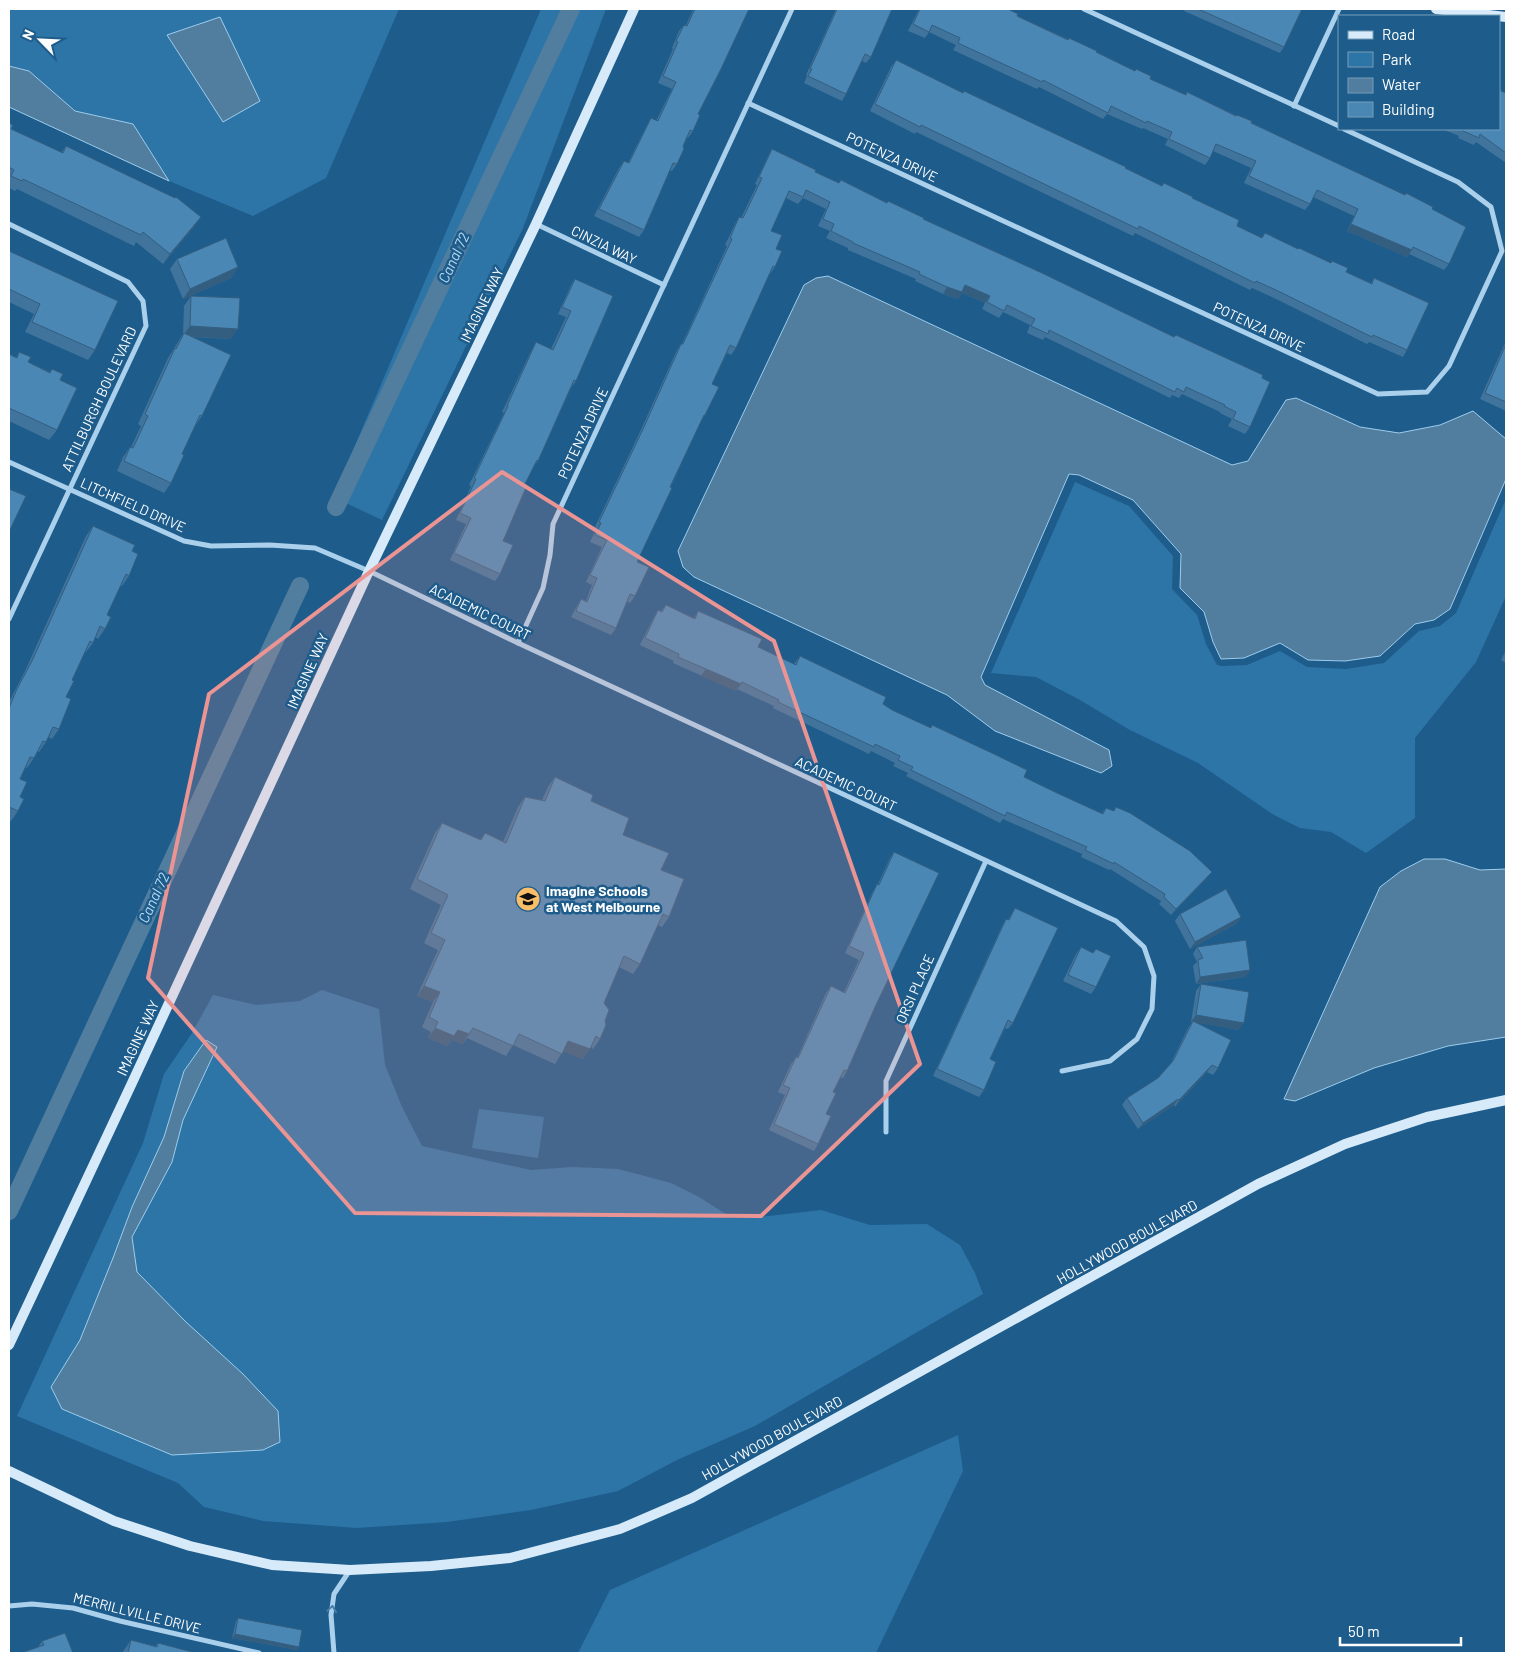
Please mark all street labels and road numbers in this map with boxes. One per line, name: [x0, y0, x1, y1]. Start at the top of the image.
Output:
street label: POTENZA DRIVE: [844, 128, 941, 185]
street label: CINZIA WAY: [569, 221, 640, 268]
street label: IMAGINE WAY: [456, 265, 507, 345]
street label: POTENZA DRIVE: [1211, 298, 1308, 355]
street label: ATTILBURGH BOULEVARD: [57, 324, 140, 474]
street label: POTENZA DRIVE: [554, 384, 611, 481]
street label: LITCHFIELD DRIVE: [78, 474, 188, 535]
street label: ACADEMIC COURT: [427, 580, 533, 643]
street label: IMAGINE WAY: [283, 630, 332, 711]
street label: ACADEMIC COURT: [793, 753, 900, 815]
street label: ORSI PLACE: [892, 952, 937, 1026]
street label: IMAGINE WAY: [113, 997, 162, 1078]
street label: HOLLYWOOD BOULEVARD: [1054, 1196, 1200, 1287]
street label: HOLLYWOOD BOULEVARD: [699, 1392, 845, 1483]
street label: MERRILLVILLE DRIVE: [71, 1588, 203, 1637]

